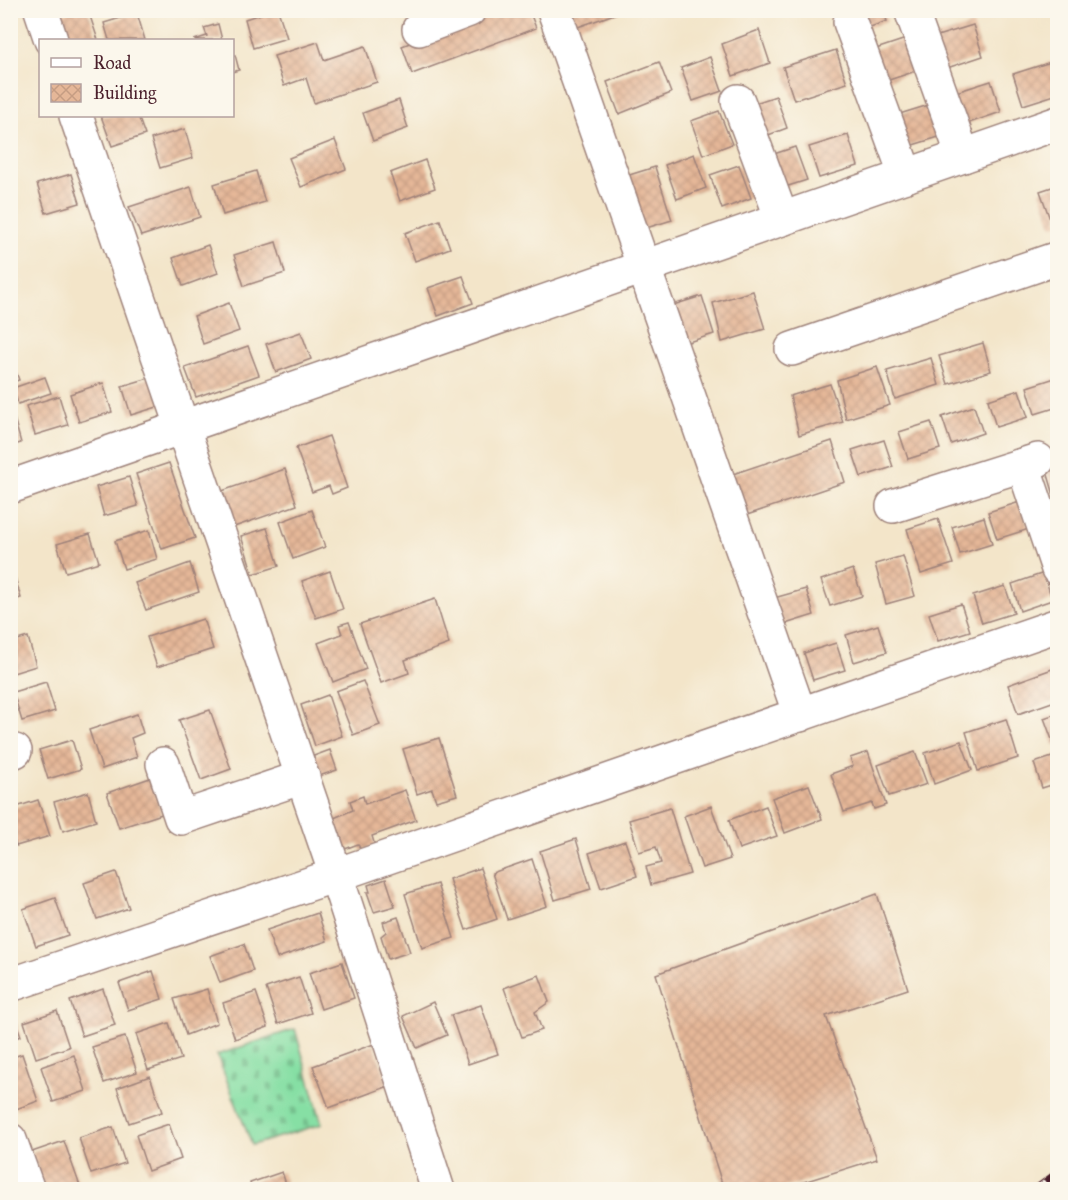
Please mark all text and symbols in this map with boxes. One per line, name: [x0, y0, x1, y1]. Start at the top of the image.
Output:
legend: [39, 39, 234, 117]
text: Road: [93, 52, 131, 74]
text: Building: [93, 82, 157, 105]

